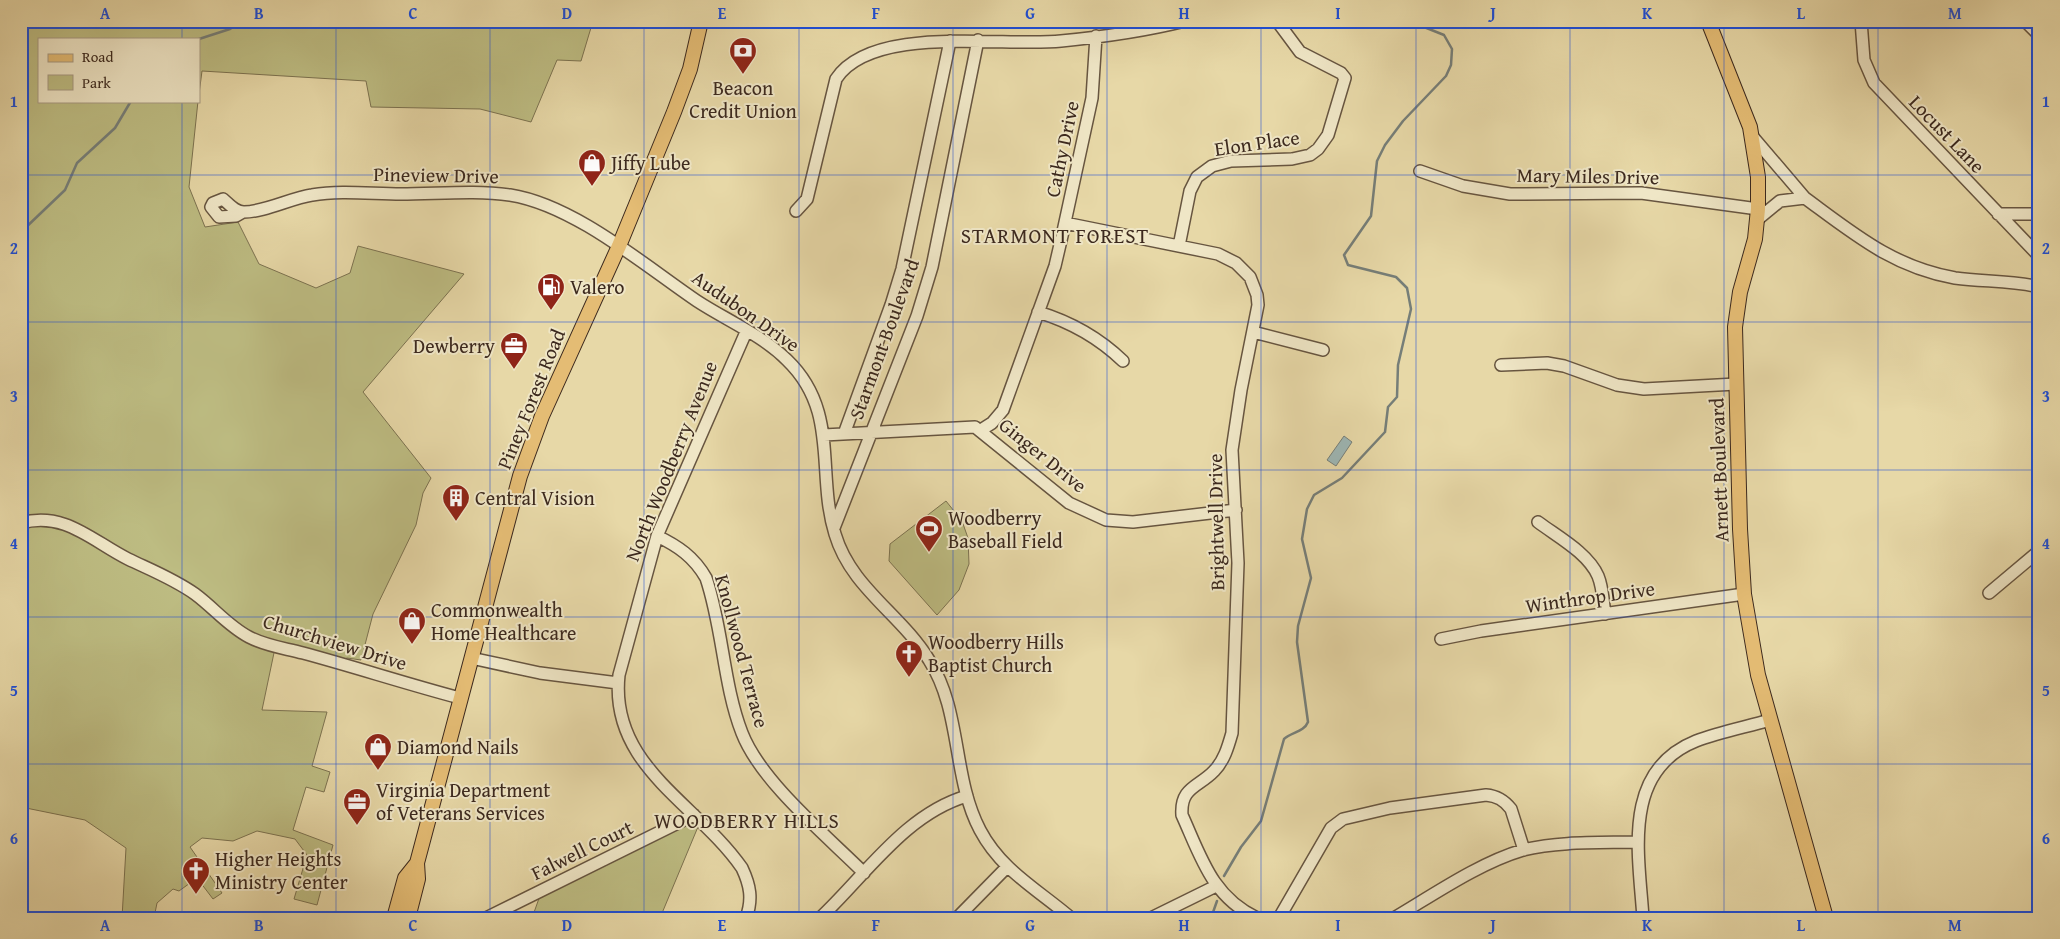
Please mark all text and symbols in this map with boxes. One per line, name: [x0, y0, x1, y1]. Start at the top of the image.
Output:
text: A: [100, 1, 111, 25]
text: B: [254, 1, 264, 25]
text: C: [408, 1, 418, 25]
text: D: [562, 1, 572, 25]
text: E: [718, 1, 727, 25]
text: F: [872, 1, 880, 25]
text: G: [1025, 1, 1035, 25]
text: H: [1178, 1, 1190, 25]
text: I: [1335, 1, 1341, 25]
text: J: [1487, 1, 1496, 25]
text: K: [1642, 1, 1653, 25]
text: L: [1797, 1, 1806, 25]
text: M: [1948, 1, 1962, 25]
bank icon: Beacon Credit Union: [728, 36, 758, 75]
legend: [38, 38, 200, 102]
text: Road: [82, 46, 113, 67]
text: Park: [82, 72, 111, 93]
place label: Beacon Credit Union: [689, 73, 797, 125]
street label: Locust Lane: [1903, 88, 1992, 179]
text: 1: [10, 89, 18, 113]
text: 1: [2042, 89, 2050, 113]
street label: Cathy Drive: [1037, 98, 1086, 200]
street label: Elon Place: [1213, 122, 1301, 163]
shop icon: Jiffy Lube: [577, 148, 607, 187]
place label: Jiffy Lube: [608, 148, 690, 177]
street label: Pineview Drive: [373, 159, 499, 190]
street label: Mary Miles Drive: [1516, 160, 1660, 191]
district label: STARMONT FOREST: [961, 220, 1149, 251]
text: 2: [10, 236, 18, 260]
text: 2: [2042, 236, 2050, 260]
street label: Starmont Boulevard: [841, 254, 926, 423]
street label: Audubon Drive: [687, 263, 806, 358]
fuel station icon: Valero: [536, 272, 566, 311]
place label: Valero: [570, 272, 625, 301]
street label: Piney Forest Road: [489, 324, 572, 473]
place label: Dewberry: [413, 331, 495, 360]
office icon: Dewberry: [499, 331, 529, 370]
street label: North Woodberry Avenue: [617, 356, 724, 565]
text: 3: [10, 384, 18, 408]
text: 3: [2042, 384, 2050, 408]
street label: Arnett Boulevard: [1701, 397, 1736, 543]
street label: Ginger Drive: [993, 410, 1093, 499]
street label: Brightwell Drive: [1200, 453, 1231, 591]
building icon: Central Vision: [441, 483, 471, 522]
place label: Central Vision: [475, 483, 595, 512]
place label: Woodberry Baseball Field: [948, 503, 1063, 555]
sports icon: Woodberry Baseball Field: [914, 514, 944, 553]
text: 4: [10, 531, 18, 555]
text: 4: [2042, 531, 2050, 555]
street label: Knollwood Terrace: [708, 571, 777, 731]
street label: Winthrop Drive: [1523, 573, 1656, 620]
place label: Commonwealth Home Healthcare: [431, 595, 576, 647]
street label: Churchview Drive: [260, 606, 411, 677]
shop icon: Commonwealth Home Healthcare: [397, 606, 427, 645]
place label: Woodberry Hills Baptist Church: [928, 627, 1064, 679]
church icon: Woodberry Hills Baptist Church: [894, 639, 924, 678]
text: 5: [10, 678, 18, 702]
text: 5: [2042, 678, 2050, 702]
shop icon: Diamond Nails: [363, 732, 393, 771]
place label: Diamond Nails: [397, 732, 519, 761]
place label: Virginia Department of Veterans Services: [376, 775, 550, 827]
office icon: Virginia Department of Veterans Services: [342, 787, 372, 826]
district label: WOODBERRY HILLS: [654, 805, 840, 836]
street label: Falwell Court: [526, 812, 638, 887]
text: 6: [10, 826, 18, 850]
text: 6: [2042, 826, 2050, 850]
place label: Higher Heights Ministry Center: [215, 844, 348, 896]
church icon: Higher Heights Ministry Center: [181, 856, 211, 895]
text: A: [100, 913, 111, 937]
text: B: [254, 913, 264, 937]
text: C: [408, 913, 418, 937]
text: D: [562, 913, 572, 937]
text: E: [718, 913, 727, 937]
text: F: [872, 913, 880, 937]
text: G: [1025, 913, 1035, 937]
text: H: [1178, 913, 1190, 937]
text: I: [1335, 913, 1341, 937]
text: J: [1487, 913, 1496, 937]
text: K: [1642, 913, 1653, 937]
text: L: [1797, 913, 1806, 937]
text: M: [1948, 913, 1962, 937]

